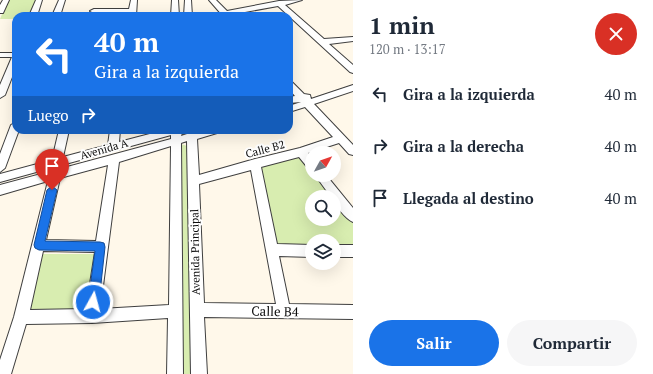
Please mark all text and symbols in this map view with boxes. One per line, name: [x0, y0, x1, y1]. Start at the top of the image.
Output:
text: 1 min: [369, 9, 435, 41]
button: close: [595, 13, 637, 55]
text: 40 m: [94, 23, 159, 60]
icon: left: [28, 28, 80, 80]
text: 120 m · 13:17: [369, 40, 446, 58]
text: Gira a la izquierda: [94, 59, 239, 83]
icon: left: [369, 83, 391, 105]
text: Gira a la izquierda: [403, 84, 535, 104]
text: 40 m: [604, 84, 637, 104]
icon: right: [77, 104, 99, 126]
text: Luego: [28, 105, 69, 125]
street label: Avenida A: [78, 135, 130, 162]
icon: right: [369, 135, 391, 157]
text: Gira a la derecha: [403, 136, 524, 156]
text: 40 m: [604, 136, 637, 156]
street label: Calle B2: [244, 137, 286, 161]
north arrow: [305, 146, 341, 182]
map controls: [305, 146, 341, 270]
pin: [35, 149, 69, 190]
icon: arrive: [41, 155, 63, 177]
icon: arrive: [369, 187, 391, 209]
text: Llegada al destino: [403, 188, 534, 208]
text: 40 m: [604, 188, 637, 208]
button: search: [305, 190, 341, 226]
street label: Avenida Principal: [187, 209, 203, 295]
button: layers: [305, 234, 341, 270]
position arrow: [72, 281, 114, 323]
street label: Calle B4: [251, 302, 299, 320]
button: Salir: [369, 320, 499, 366]
button: Compartir: [507, 320, 637, 366]

